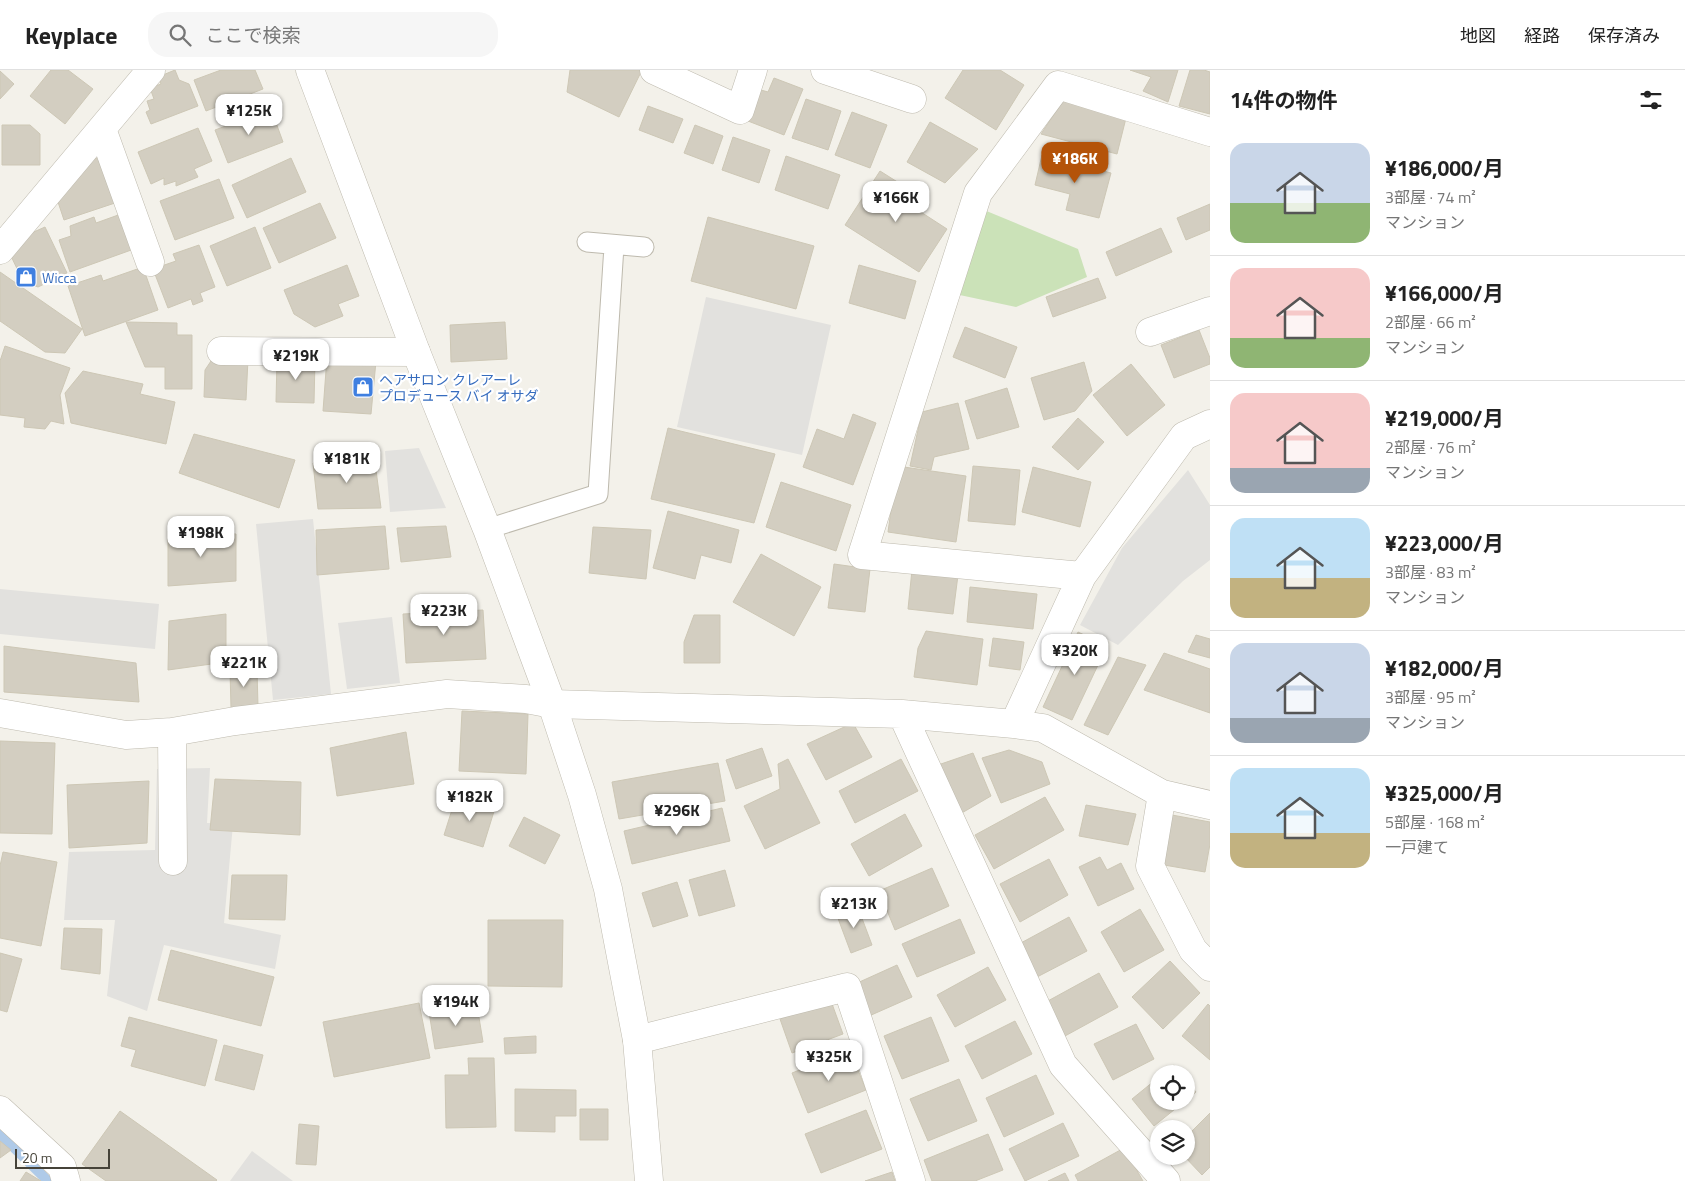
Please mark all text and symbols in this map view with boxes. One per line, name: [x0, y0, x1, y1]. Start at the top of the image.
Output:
search box: [148, 12, 498, 57]
text: Keyplace: [25, 17, 118, 53]
text: ここで検索: [206, 20, 301, 49]
icon: search: [166, 21, 194, 49]
text: 地図: [1460, 22, 1496, 49]
text: 経路: [1524, 22, 1560, 49]
text: 保存済み: [1588, 22, 1660, 49]
text: 14件の物件: [1230, 84, 1338, 116]
icon: filters: [1637, 86, 1665, 114]
pin: ¥125K: [214, 93, 284, 136]
text: ¥125K: [226, 98, 272, 122]
pin: ¥186K: [1040, 142, 1110, 184]
text: ¥186K: [1052, 146, 1098, 170]
text: ¥186,000/月: [1385, 152, 1504, 184]
icon: home: [1270, 163, 1330, 223]
pin: ¥166K: [861, 180, 931, 223]
text: ¥166K: [873, 185, 919, 209]
text: 3部屋 · 74 m²: [1385, 185, 1476, 209]
text: マンション: [1385, 210, 1465, 234]
shop icon: Wicca: [14, 265, 38, 289]
place label: Wicca: [42, 267, 77, 288]
text: ¥166,000/月: [1385, 277, 1504, 309]
icon: home: [1270, 288, 1330, 348]
text: 2部屋 · 66 m²: [1385, 310, 1476, 334]
text: マンション: [1385, 335, 1465, 359]
pin: ¥219K: [261, 338, 331, 381]
text: ¥219K: [273, 343, 319, 367]
place label: ヘアサロン クレアーレ プロデュース バイ オサダ: [379, 369, 538, 406]
shop icon: ヘアサロン クレアーレ プロデュース バイ オサダ: [351, 375, 375, 399]
text: ¥219,000/月: [1385, 402, 1504, 434]
icon: home: [1270, 413, 1330, 473]
text: 2部屋 · 76 m²: [1385, 435, 1476, 459]
pin: ¥181K: [312, 442, 382, 484]
text: ¥181K: [324, 446, 370, 470]
text: マンション: [1385, 460, 1465, 484]
pin: ¥198K: [166, 516, 236, 558]
text: ¥198K: [178, 520, 224, 544]
text: ¥223,000/月: [1385, 527, 1504, 559]
icon: home: [1270, 538, 1330, 598]
text: 3部屋 · 83 m²: [1385, 560, 1476, 584]
text: マンション: [1385, 585, 1465, 609]
pin: ¥223K: [409, 594, 479, 636]
text: ¥223K: [421, 598, 467, 622]
pin: ¥320K: [1040, 634, 1110, 676]
text: ¥320K: [1052, 638, 1098, 662]
pin: ¥221K: [209, 646, 279, 688]
text: ¥221K: [221, 650, 267, 674]
text: ¥182,000/月: [1385, 652, 1504, 684]
icon: home: [1270, 663, 1330, 723]
text: 3部屋 · 95 m²: [1385, 685, 1476, 709]
text: マンション: [1385, 710, 1465, 734]
text: ¥325,000/月: [1385, 777, 1504, 809]
pin: ¥182K: [435, 780, 505, 822]
text: ¥182K: [447, 784, 493, 808]
icon: home: [1270, 788, 1330, 848]
pin: ¥296K: [642, 794, 712, 836]
text: ¥296K: [654, 798, 700, 822]
text: 5部屋 · 168 m²: [1385, 810, 1485, 834]
text: 一戸建て: [1385, 835, 1449, 859]
pin: ¥213K: [819, 886, 889, 929]
text: ¥213K: [831, 891, 877, 915]
pin: ¥194K: [421, 984, 491, 1027]
text: ¥194K: [433, 989, 479, 1013]
pin: ¥325K: [794, 1040, 864, 1082]
text: ¥325K: [806, 1044, 852, 1068]
map controls: [1150, 1065, 1195, 1165]
button: locate: [1150, 1065, 1195, 1110]
button: layers: [1150, 1120, 1195, 1165]
scale bar: [15, 1146, 110, 1169]
text: 20 m: [22, 1147, 52, 1168]

